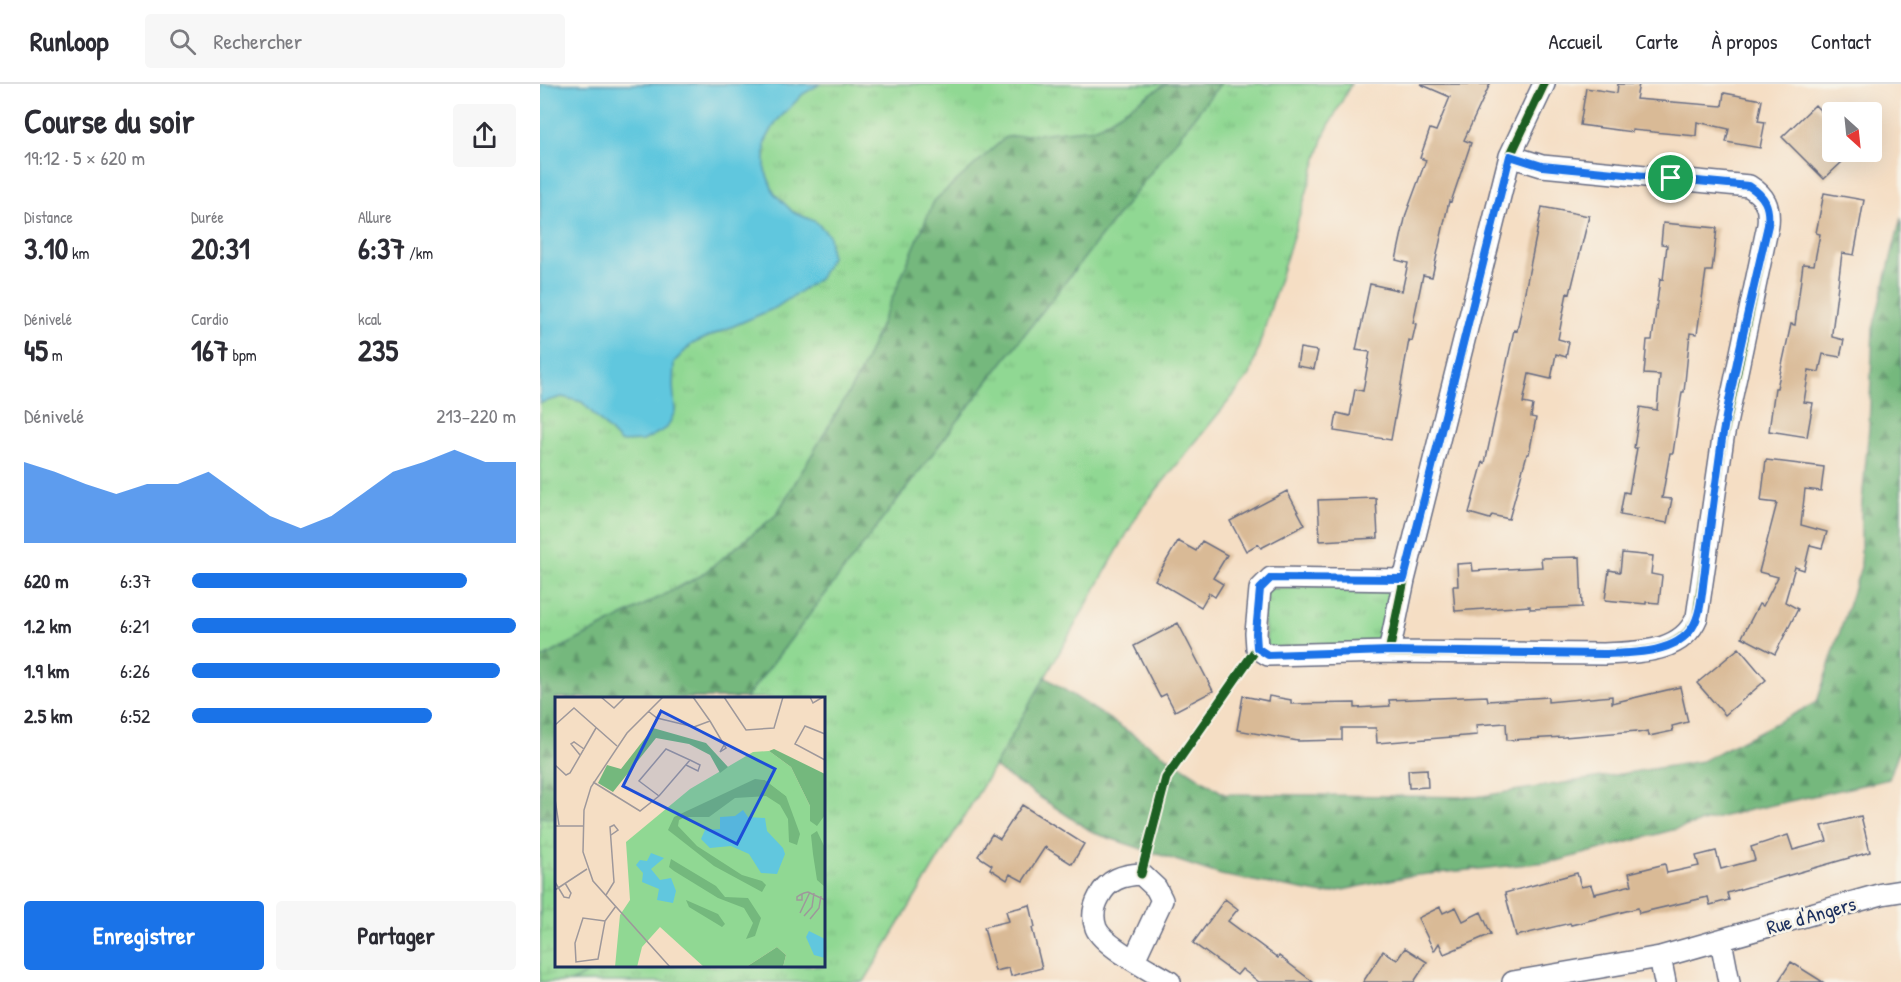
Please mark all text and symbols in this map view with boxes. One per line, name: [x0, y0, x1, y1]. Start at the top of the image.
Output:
search box: [145, 14, 565, 68]
text: Runloop: [30, 22, 109, 60]
icon: search: [166, 25, 199, 58]
text: Rechercher: [214, 26, 302, 56]
text: Accueil: [1549, 27, 1602, 56]
text: Carte: [1635, 27, 1679, 56]
text: À propos: [1712, 27, 1778, 56]
text: Contact: [1811, 27, 1871, 56]
text: Course du soir: [24, 99, 194, 143]
north arrow: [1822, 102, 1882, 162]
map controls: [1822, 102, 1882, 162]
button: share: [453, 104, 516, 167]
text: 19:12 · 5 × 620 m: [24, 144, 145, 171]
pin: [1645, 152, 1696, 203]
icon: arrive: [1654, 161, 1687, 194]
text: Distance: [24, 206, 73, 228]
text: Durée: [191, 206, 224, 228]
text: Allure: [358, 206, 392, 228]
text: 3.10: [24, 228, 68, 268]
text: 20:31: [191, 228, 250, 268]
text: 6:37: [358, 228, 405, 268]
text: km: [68, 242, 89, 264]
text: /km: [405, 242, 433, 264]
text: Dénivelé: [24, 308, 72, 330]
text: Cardio: [191, 308, 228, 330]
text: kcal: [358, 308, 381, 330]
text: 45: [24, 330, 48, 370]
text: 167: [191, 330, 229, 370]
text: 235: [358, 330, 398, 370]
text: m: [48, 344, 63, 366]
text: bpm: [229, 344, 257, 366]
text: Dénivelé: [24, 402, 84, 429]
text: 213–220 m: [436, 402, 516, 429]
text: 620 m: [24, 567, 69, 594]
text: 6:37: [120, 567, 151, 594]
text: 1.2 km: [24, 612, 71, 639]
text: 6:21: [120, 612, 149, 639]
text: 1.9 km: [24, 657, 69, 684]
text: 6:26: [120, 657, 150, 684]
inset map: [555, 697, 825, 967]
text: 2.5 km: [24, 702, 73, 729]
text: 6:52: [120, 702, 150, 729]
street label: Rue d'Angers: [1763, 889, 1859, 941]
button: Enregistrer: [24, 901, 264, 970]
button: Partager: [276, 901, 516, 970]

